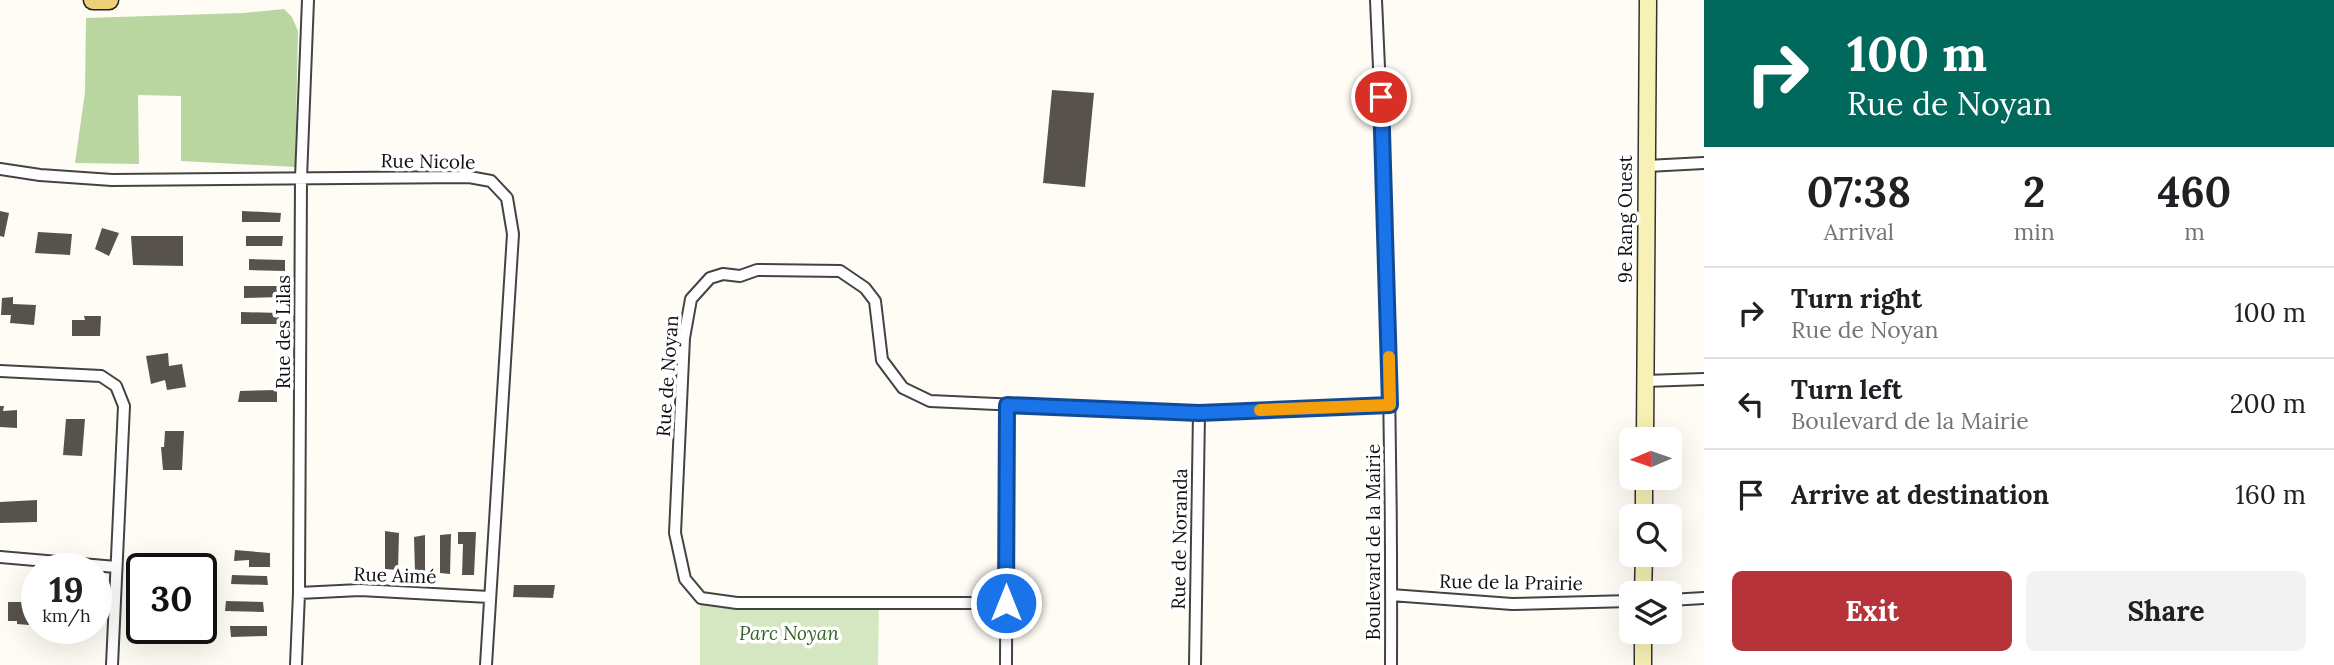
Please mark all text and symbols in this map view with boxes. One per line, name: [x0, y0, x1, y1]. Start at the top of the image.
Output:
text: 100 m: [1847, 22, 1987, 84]
icon: right: [1732, 28, 1823, 119]
pin: [1351, 67, 1411, 127]
icon: arrive: [1362, 78, 1400, 116]
text: Rue de Noyan: [1847, 83, 2052, 124]
street label: Rue Nicole: [380, 148, 476, 174]
street label: 9e Rang Ouest: [1613, 154, 1637, 283]
text: 07:38: [1807, 165, 1911, 219]
text: 2: [2023, 165, 2046, 219]
text: 460: [2157, 165, 2231, 219]
text: Arrival: [1824, 217, 1894, 246]
text: min: [2014, 217, 2055, 246]
text: m: [2184, 217, 2205, 246]
street label: Rue des Lilas: [271, 275, 295, 389]
text: Turn right: [1791, 282, 1922, 315]
icon: right: [1732, 294, 1770, 332]
text: 100 m: [2234, 296, 2306, 329]
street label: Rue de Noyan: [651, 314, 683, 438]
text: Rue de Noyan: [1791, 315, 1939, 344]
text: Turn left: [1791, 373, 1902, 406]
icon: left: [1732, 385, 1770, 423]
text: 200 m: [2230, 387, 2306, 420]
text: Boulevard de la Mairie: [1791, 406, 2029, 435]
north arrow: [1619, 427, 1682, 490]
map controls: [1619, 427, 1682, 644]
street label: Boulevard de la Mairie: [1361, 444, 1385, 640]
street label: Rue de Noranda: [1166, 468, 1192, 610]
icon: arrive: [1732, 476, 1770, 514]
text: Arrive at destination: [1791, 478, 2049, 511]
text: 160 m: [2235, 478, 2306, 511]
button: search: [1619, 504, 1682, 567]
speed limit sign: 30: [126, 553, 217, 644]
street label: Rue Aimé: [353, 562, 437, 588]
position arrow: [969, 566, 1043, 640]
text: 19: [49, 567, 84, 612]
street label: Rue de la Prairie: [1439, 569, 1583, 595]
button: Exit: [1732, 571, 2012, 651]
button: Share: [2026, 571, 2306, 651]
button: layers: [1619, 581, 1682, 644]
text: km/h: [42, 604, 91, 627]
park label: Parc Noyan: [739, 621, 839, 645]

